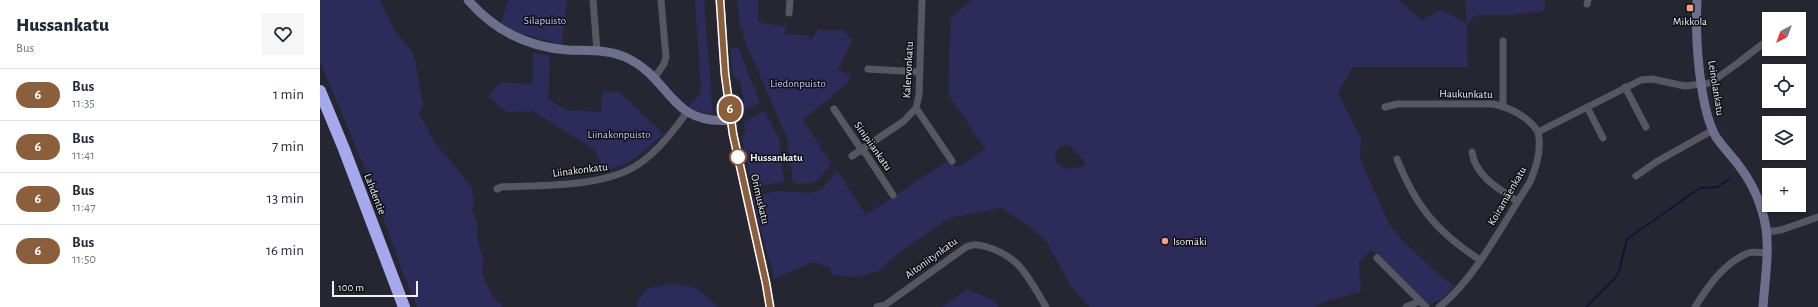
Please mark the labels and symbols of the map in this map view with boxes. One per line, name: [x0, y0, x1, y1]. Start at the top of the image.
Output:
marker: Mikkola: [1685, 3, 1695, 13]
north arrow: [1762, 12, 1806, 56]
park label: Silapuisto: [524, 15, 566, 26]
place label: Mikkola: [1673, 16, 1707, 27]
street label: Kalervonkatu: [901, 41, 915, 99]
street label: Leinolankatu: [1706, 60, 1726, 117]
park label: Liedonpuisto: [770, 78, 826, 89]
street label: Haukunkatu: [1439, 88, 1493, 100]
line badge: 6: [717, 96, 743, 122]
street label: Sinipiiankatu: [852, 120, 894, 173]
park label: Liinakonpuisto: [587, 129, 651, 140]
marker: Hussankatu: [729, 148, 747, 166]
place label: Hussankatu: [750, 152, 803, 163]
street label: Liinakonkatu: [552, 161, 609, 179]
street label: Koiramäenkatu: [1486, 164, 1528, 227]
street label: Lahdentie: [362, 172, 388, 216]
street label: Orimuskatu: [749, 173, 771, 225]
street label: Aitoniitynkatu: [903, 235, 959, 281]
marker: Isomäki: [1160, 236, 1170, 246]
place label: Isomäki: [1173, 236, 1207, 247]
scale bar: [332, 279, 418, 298]

